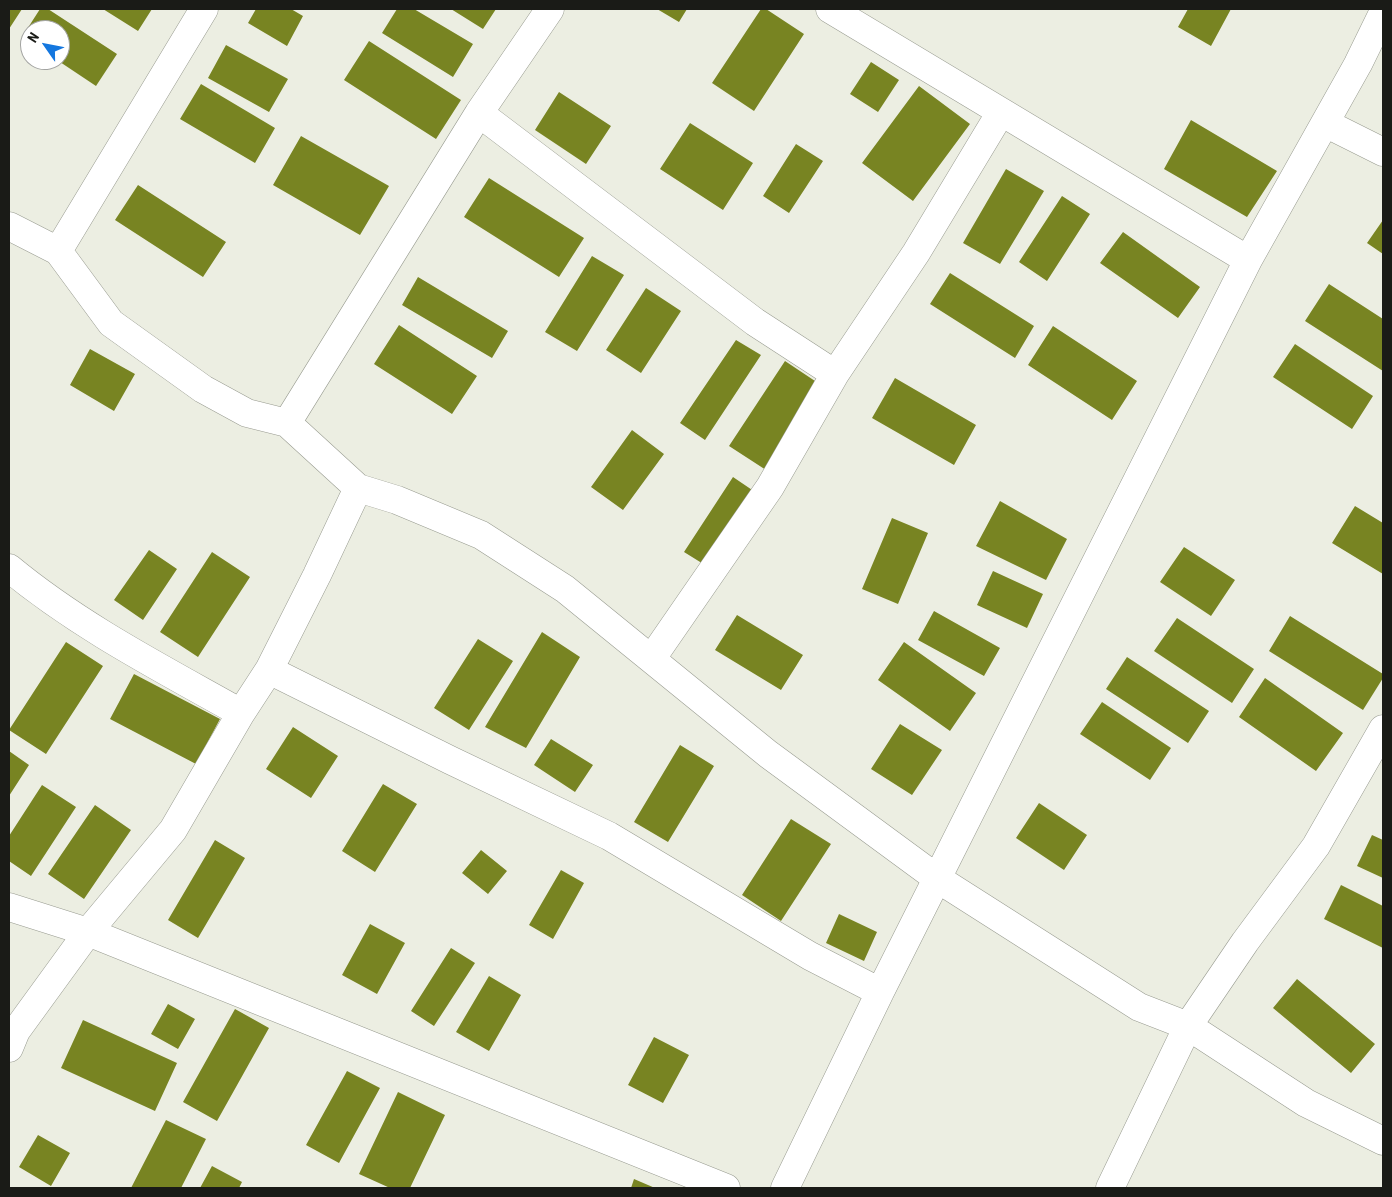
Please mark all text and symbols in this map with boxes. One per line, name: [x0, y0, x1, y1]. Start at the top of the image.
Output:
north arrow: [20, 20, 70, 70]
text: N: [24, 29, 42, 45]

